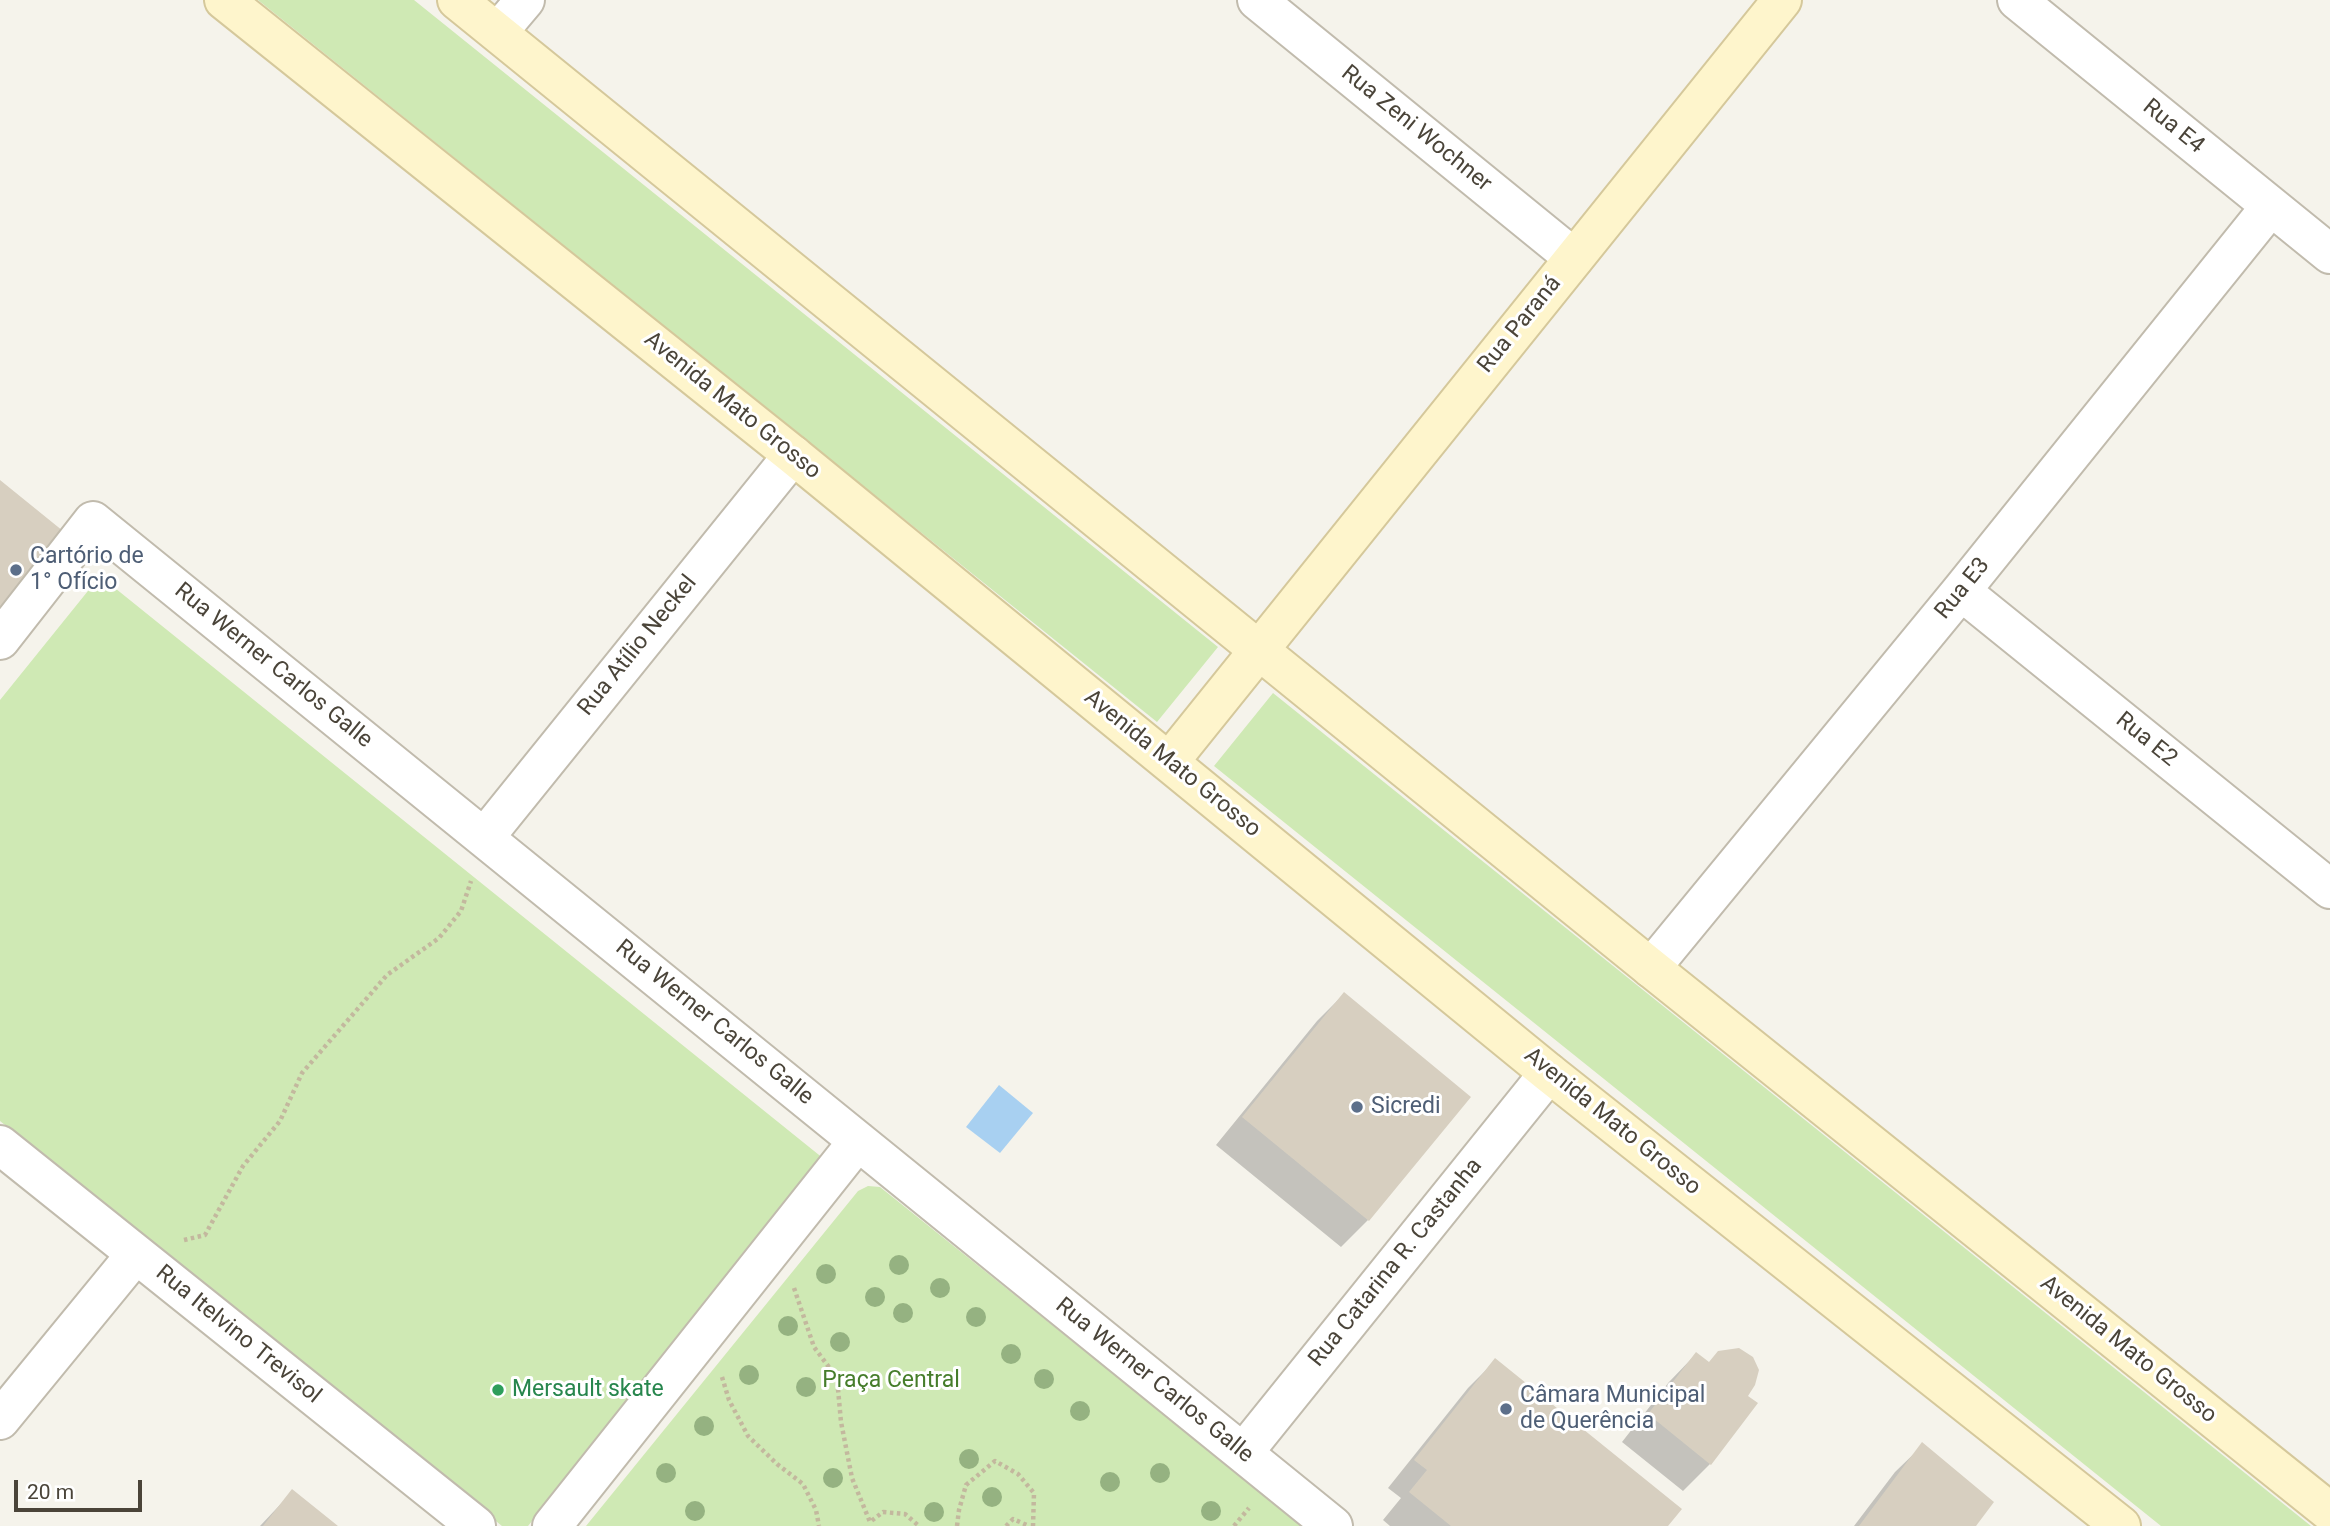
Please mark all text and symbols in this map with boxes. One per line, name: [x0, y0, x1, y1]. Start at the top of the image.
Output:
street label: Rua Zeni Wochner: [1335, 60, 1497, 198]
street label: Rua E4: [2137, 94, 2209, 160]
street label: Rua Paraná: [1472, 271, 1568, 379]
street label: Avenida Mato Grosso: [638, 326, 826, 486]
place label: Cartório de 1° Ofício: [30, 543, 144, 597]
street label: Rua E3: [1930, 553, 1996, 625]
marker: Cartório de 1° Ofício: [8, 562, 24, 578]
street label: Rua Atílio Neckel: [573, 570, 703, 722]
street label: Rua Werner Carlos Galle: [168, 578, 378, 754]
street label: Avenida Mato Grosso: [1078, 684, 1266, 844]
street label: Rua E2: [2110, 707, 2182, 773]
street label: Rua Werner Carlos Galle: [609, 935, 819, 1111]
street label: Avenida Mato Grosso: [1518, 1042, 1706, 1202]
place label: Sicredi: [1371, 1093, 1441, 1121]
marker: Sicredi: [1349, 1099, 1365, 1115]
street label: Rua Catarina R. Castanha: [1303, 1153, 1489, 1373]
street label: Rua Itelvino Trevisol: [150, 1260, 326, 1410]
street label: Avenida Mato Grosso: [2034, 1270, 2222, 1430]
street label: Rua Werner Carlos Galle: [1049, 1293, 1259, 1469]
park label: Praça Central: [822, 1367, 960, 1395]
place label: Mersault skate: [512, 1376, 664, 1404]
marker: Mersault skate: [490, 1382, 506, 1398]
place label: Câmara Municipal de Querência: [1520, 1382, 1705, 1436]
marker: Câmara Municipal de Querência: [1498, 1401, 1514, 1417]
scale bar: [18, 1466, 145, 1510]
text: 20 m: [27, 1480, 74, 1504]

